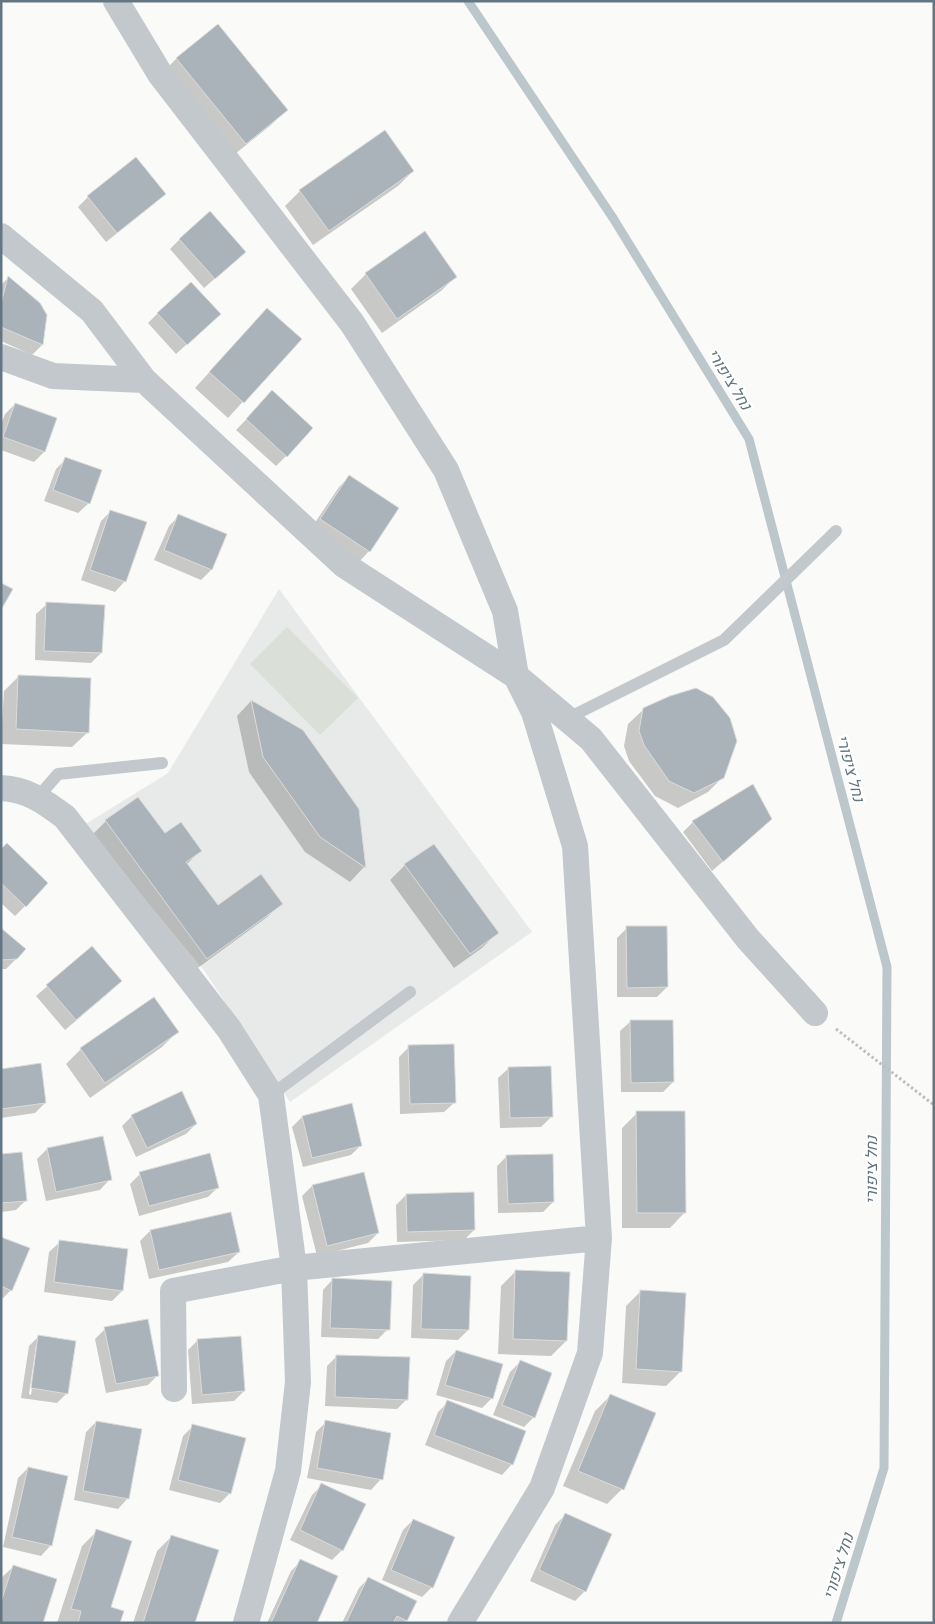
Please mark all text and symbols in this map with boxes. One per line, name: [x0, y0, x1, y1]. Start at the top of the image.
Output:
water label: נחל ציפורי: [702, 344, 759, 415]
water label: נחל ציפורי: [831, 732, 872, 805]
water label: נחל ציפורי: [859, 1135, 883, 1204]
water label: נחל ציפורי: [817, 1529, 860, 1602]

